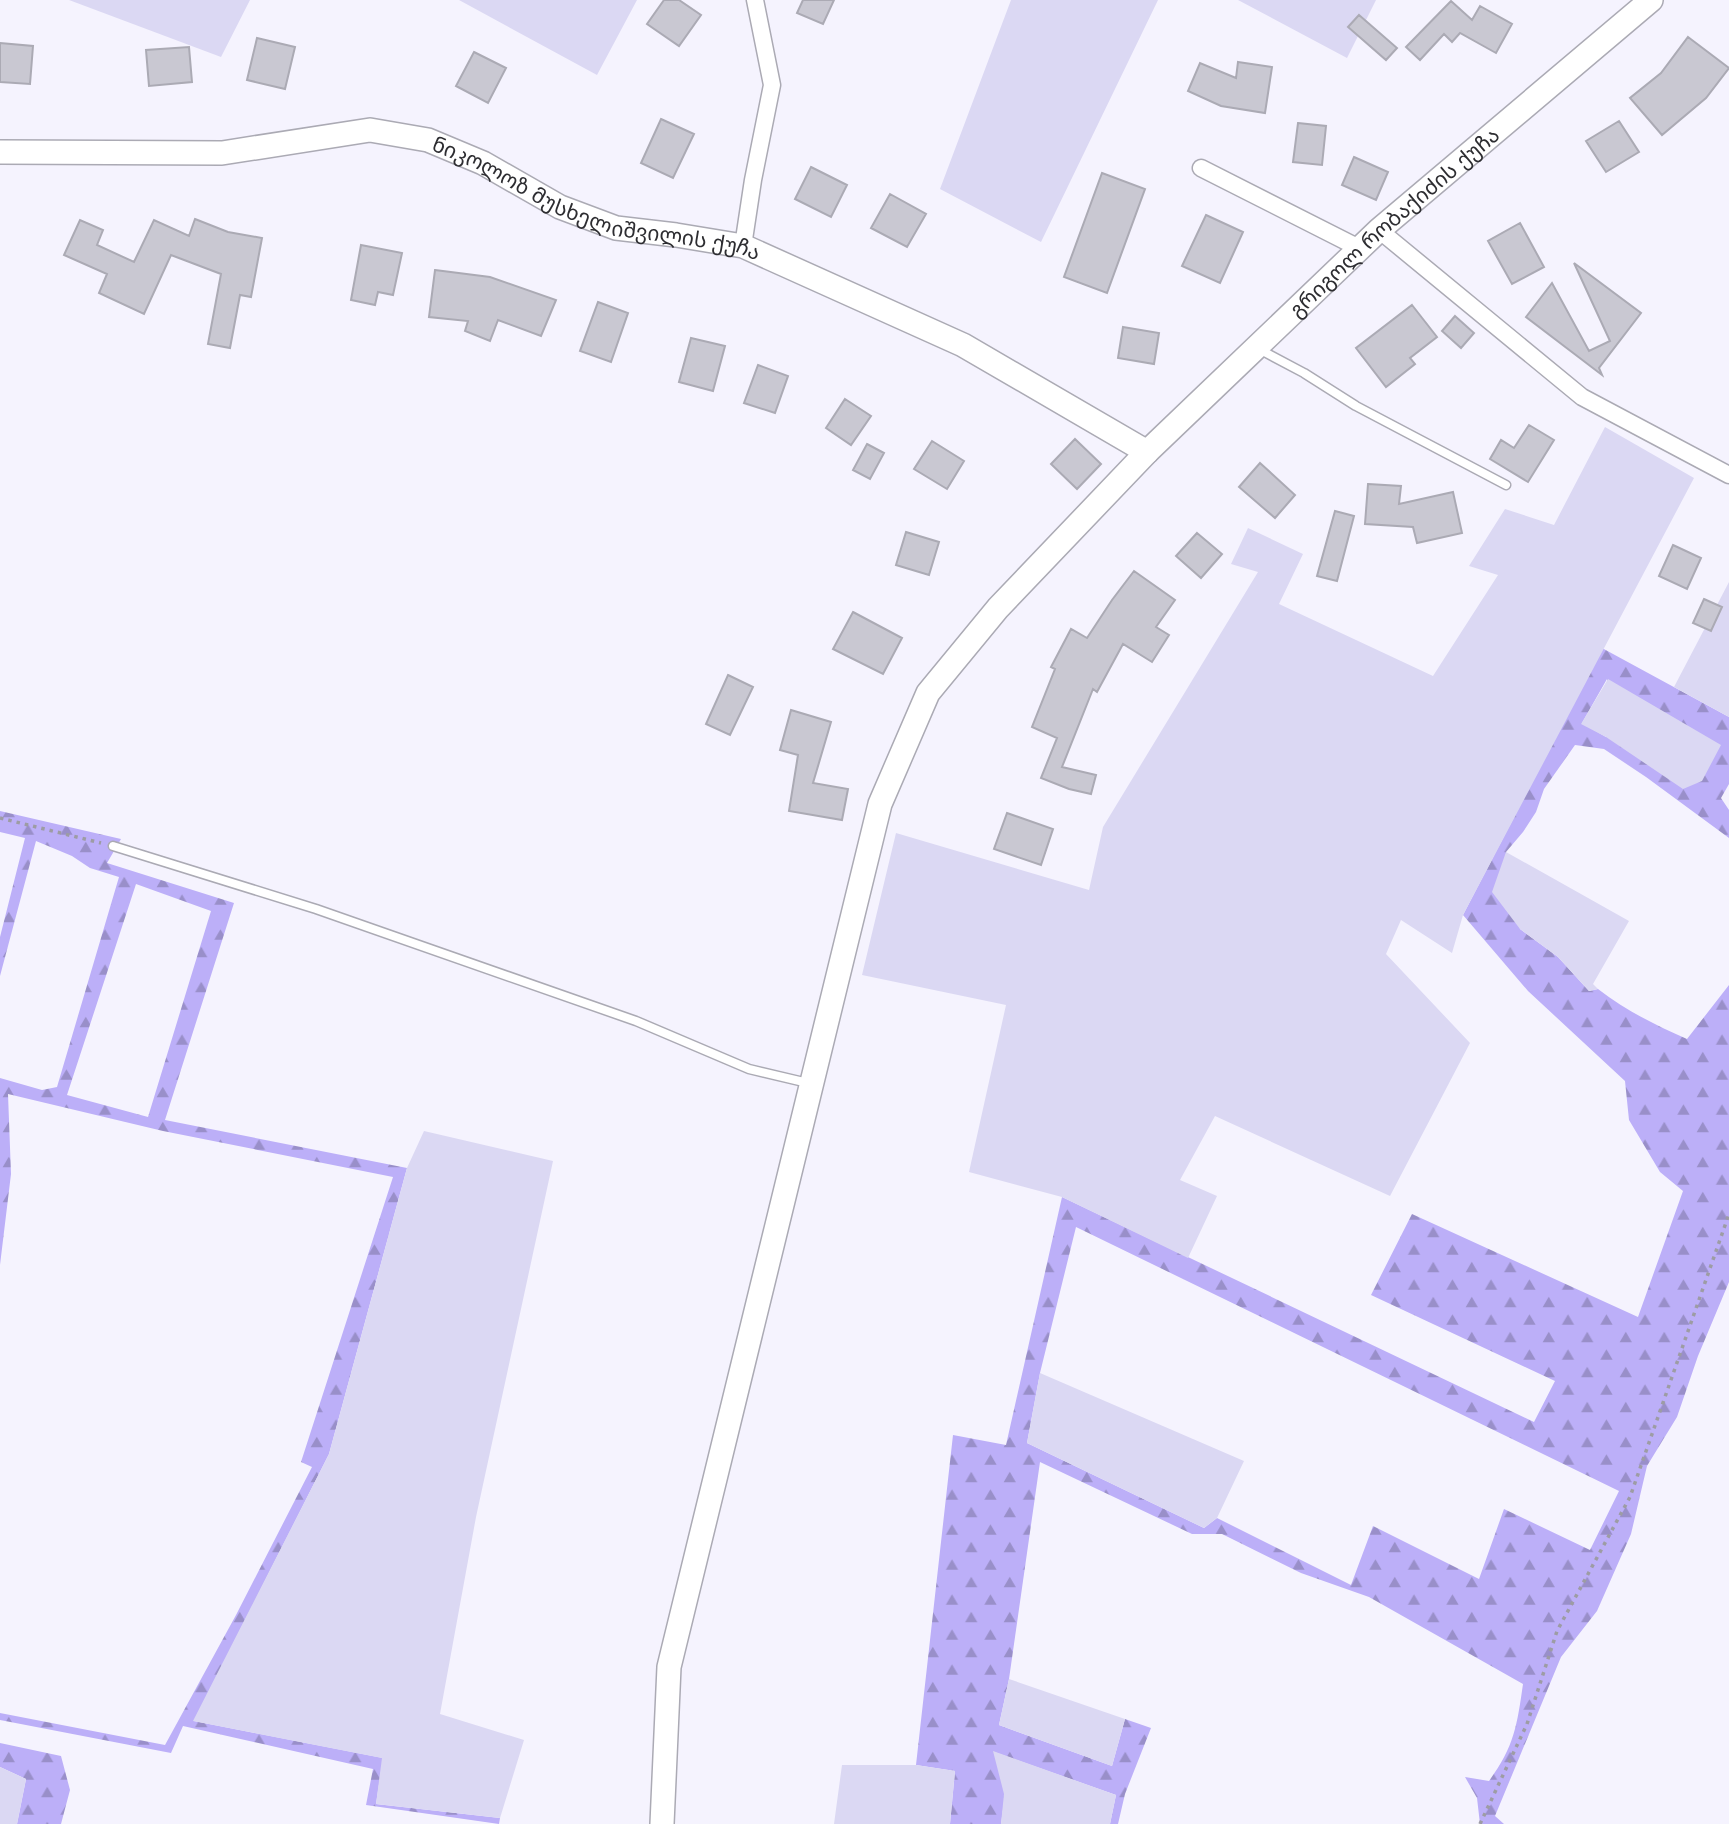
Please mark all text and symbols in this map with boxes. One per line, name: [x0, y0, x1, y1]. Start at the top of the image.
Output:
street label: გრიგოლ რობაქიძის ქუჩა: [1284, 122, 1504, 322]
street label: ნიკოლოზ მუსხელიშვილის ქუჩა: [429, 131, 765, 265]

